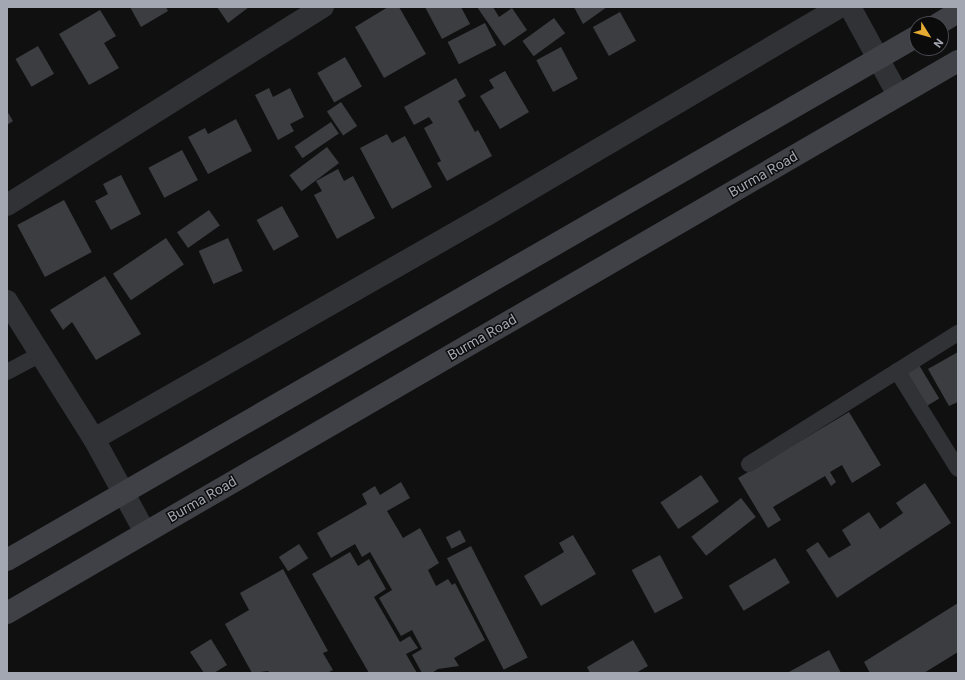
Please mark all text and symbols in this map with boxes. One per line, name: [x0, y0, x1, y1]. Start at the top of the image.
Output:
north arrow: [909, 16, 949, 56]
text: N: [931, 36, 946, 50]
street label: Burma Road: [726, 148, 800, 200]
street label: Burma Road: [445, 311, 519, 363]
street label: Burma Road: [165, 473, 239, 525]

